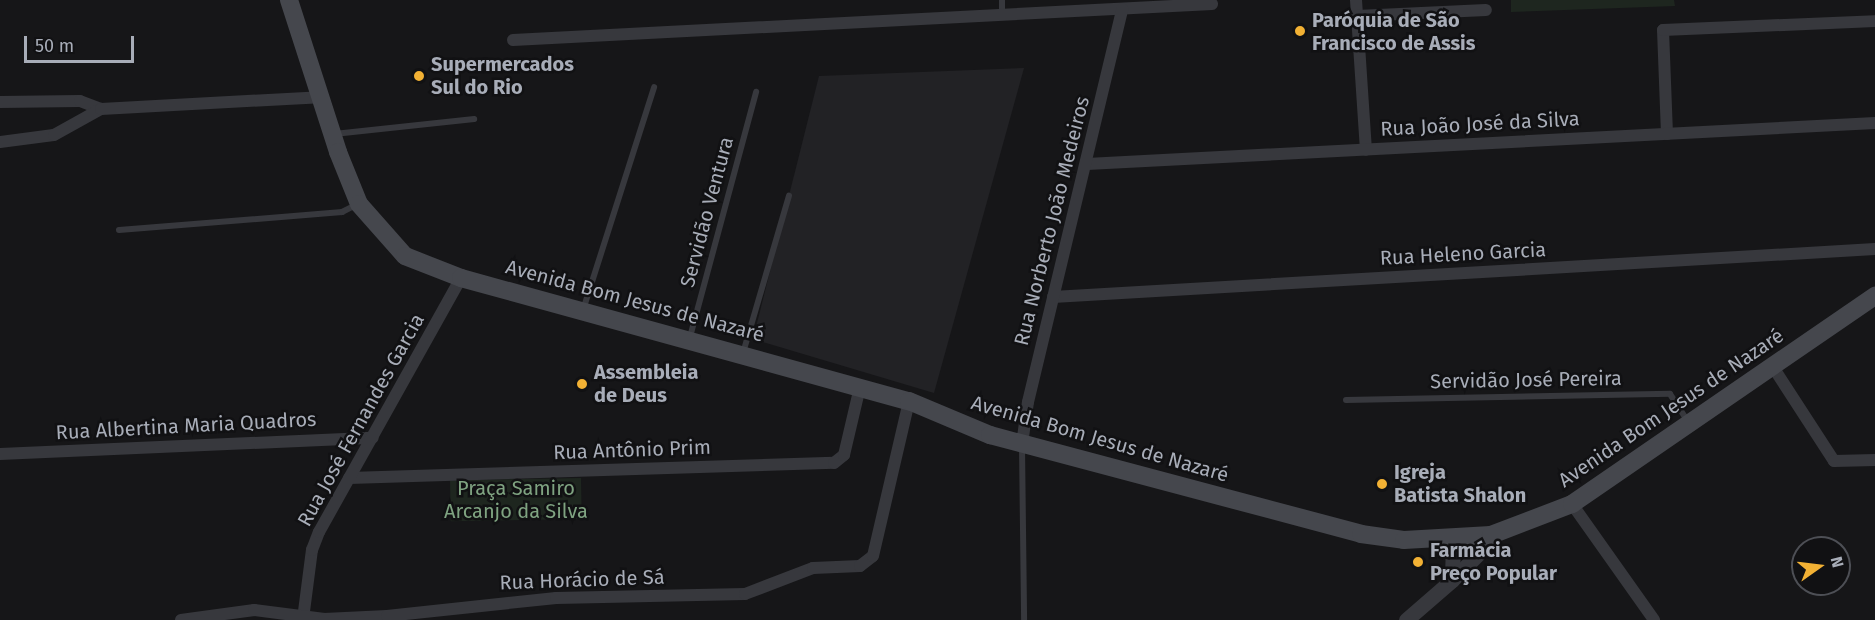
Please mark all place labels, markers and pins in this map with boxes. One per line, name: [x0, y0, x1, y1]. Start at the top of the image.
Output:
place label: Paróquia de São Francisco de Assis: [1312, 8, 1475, 55]
marker: Paróquia de São Francisco de Assis: [1293, 24, 1307, 38]
place label: Supermercados Sul do Rio: [431, 52, 574, 99]
marker: Supermercados Sul do Rio: [412, 69, 426, 83]
place label: Assembleia de Deus: [594, 360, 698, 407]
marker: Assembleia de Deus: [575, 377, 589, 391]
place label: Igreja Batista Shalon: [1394, 460, 1526, 507]
marker: Igreja Batista Shalon: [1375, 477, 1389, 491]
place label: Farmácia Preço Popular: [1430, 538, 1557, 585]
marker: Farmácia Preço Popular: [1411, 555, 1425, 569]

